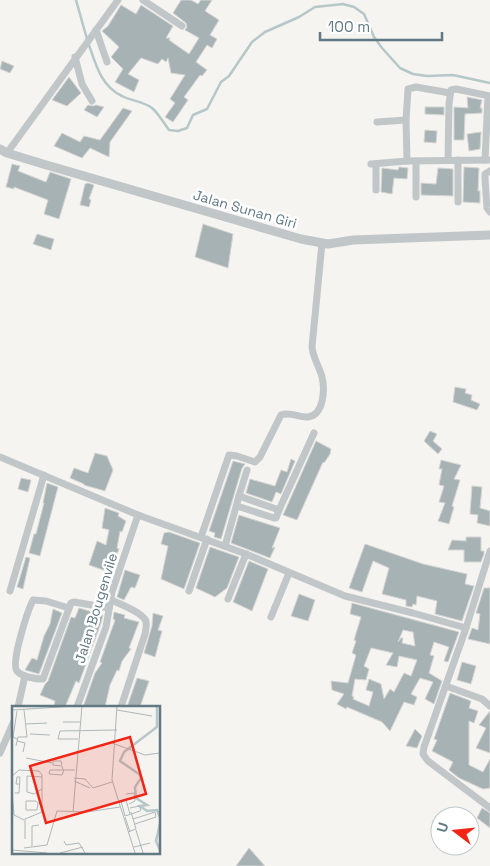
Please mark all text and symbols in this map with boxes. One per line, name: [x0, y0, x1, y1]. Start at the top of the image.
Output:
scale bar: [320, 10, 442, 42]
text: 100 m: [328, 17, 370, 36]
street label: Jalan Sunan Giri: [191, 186, 299, 232]
street label: Jalan Bougenvile: [71, 551, 121, 665]
inset map: [12, 706, 160, 854]
north arrow: [430, 806, 480, 856]
text: U: [433, 820, 452, 834]

